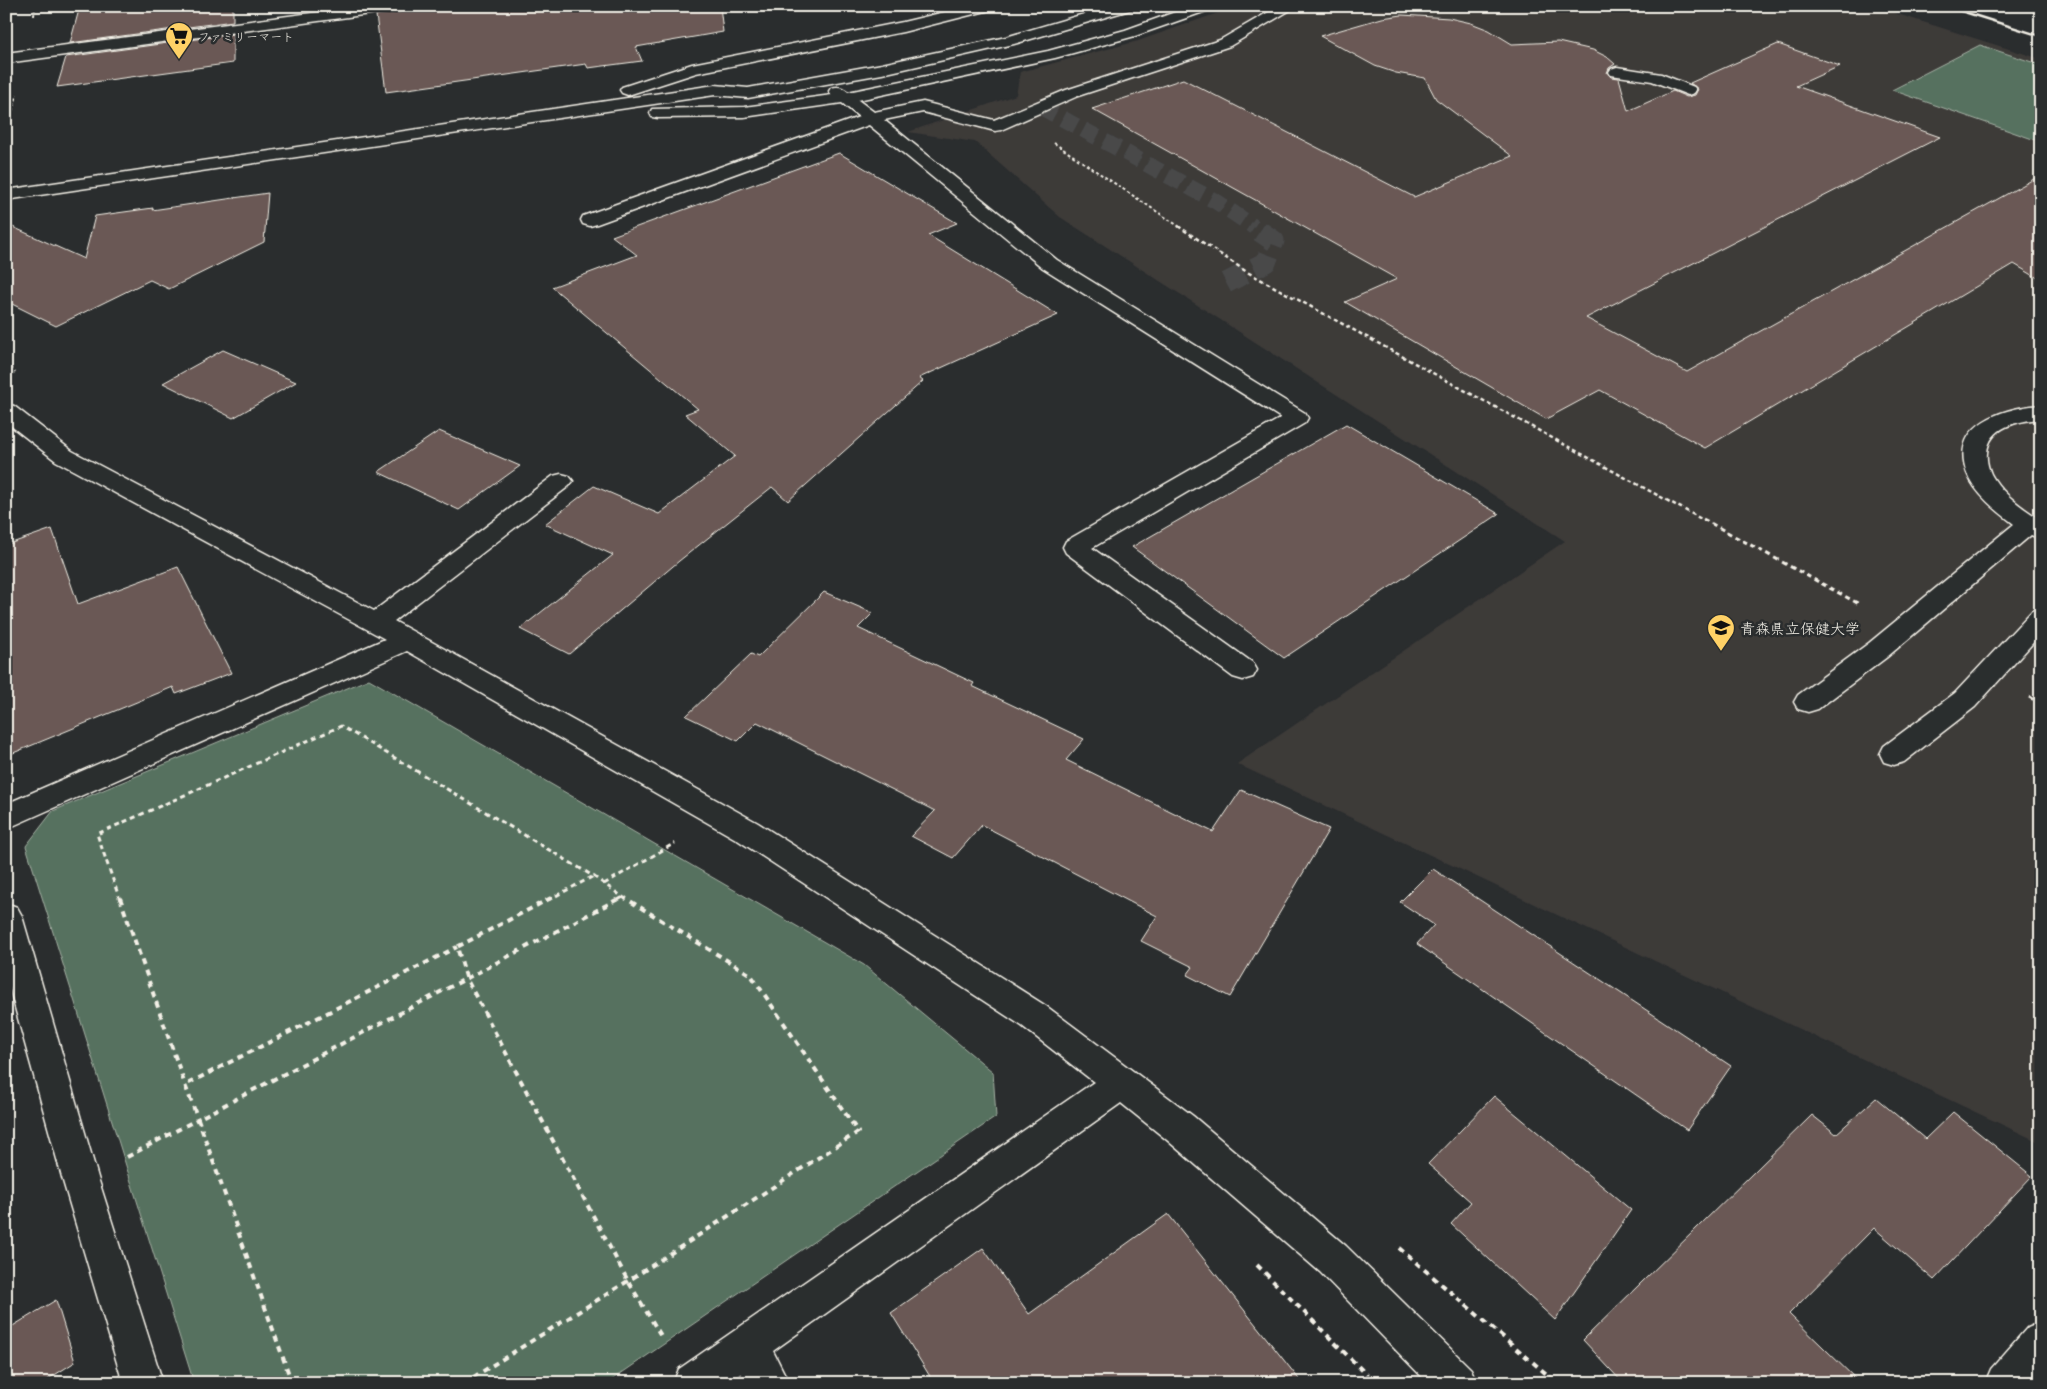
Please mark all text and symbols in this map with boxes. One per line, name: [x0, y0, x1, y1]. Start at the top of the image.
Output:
supermarket icon: ファミリーマート: [164, 21, 194, 60]
place label: ファミリーマート: [198, 28, 294, 45]
school or university icon: 青森県立保健大学: [1706, 613, 1736, 652]
place label: 青森県立保健大学: [1740, 618, 1860, 639]

